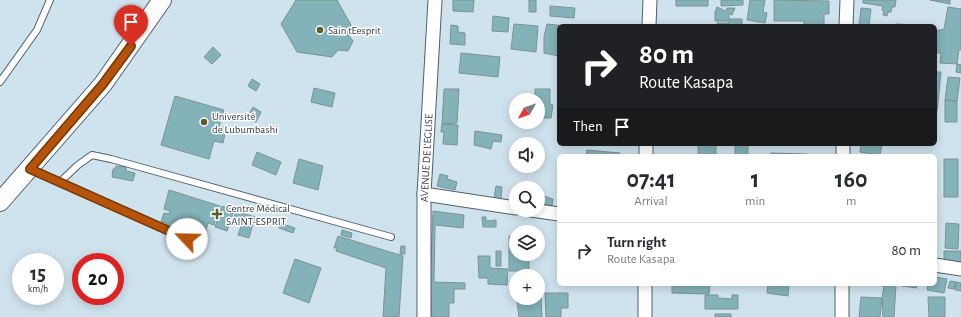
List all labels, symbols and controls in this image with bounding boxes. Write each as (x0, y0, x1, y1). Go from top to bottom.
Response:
pin (114, 5, 148, 46)
icon: arrive (120, 11, 142, 33)
marker: Sain tEesprit (315, 25, 325, 35)
place label: Sain tEesprit (328, 25, 381, 36)
icon: right (573, 40, 625, 92)
text: 80 m (639, 41, 694, 69)
text: Route Kasapa (639, 74, 734, 92)
north arrow (509, 93, 545, 129)
map controls (509, 93, 545, 305)
place label: Université de Lubumbashi (212, 111, 278, 135)
street label: AVENUE DE L'EGLISE (418, 113, 434, 202)
icon: arrive (611, 116, 633, 138)
marker: Université de Lubumbashi (199, 117, 209, 127)
text: Then (573, 119, 603, 134)
button: sound (509, 137, 545, 173)
text: 07:41 (626, 168, 676, 192)
text: 1 (751, 168, 759, 192)
text: 160 (835, 168, 868, 192)
button: search (509, 181, 545, 217)
text: Arrival (634, 195, 668, 208)
text: min (745, 195, 765, 208)
text: m (846, 195, 856, 208)
place label: Centre Médical SAINT-ESPRIT (226, 203, 290, 227)
marker: Centre Médical SAINT-ESPRIT (211, 208, 223, 220)
position arrow (166, 218, 208, 260)
button: layers (509, 225, 545, 261)
text: Turn right (607, 235, 666, 250)
icon: right (573, 240, 595, 262)
text: 80 m (891, 243, 921, 258)
speed limit sign: 20 (72, 253, 124, 305)
text: Route Kasapa (607, 253, 675, 266)
text: 15 (30, 264, 46, 284)
button: + (509, 269, 545, 305)
text: km/h (28, 284, 48, 294)

